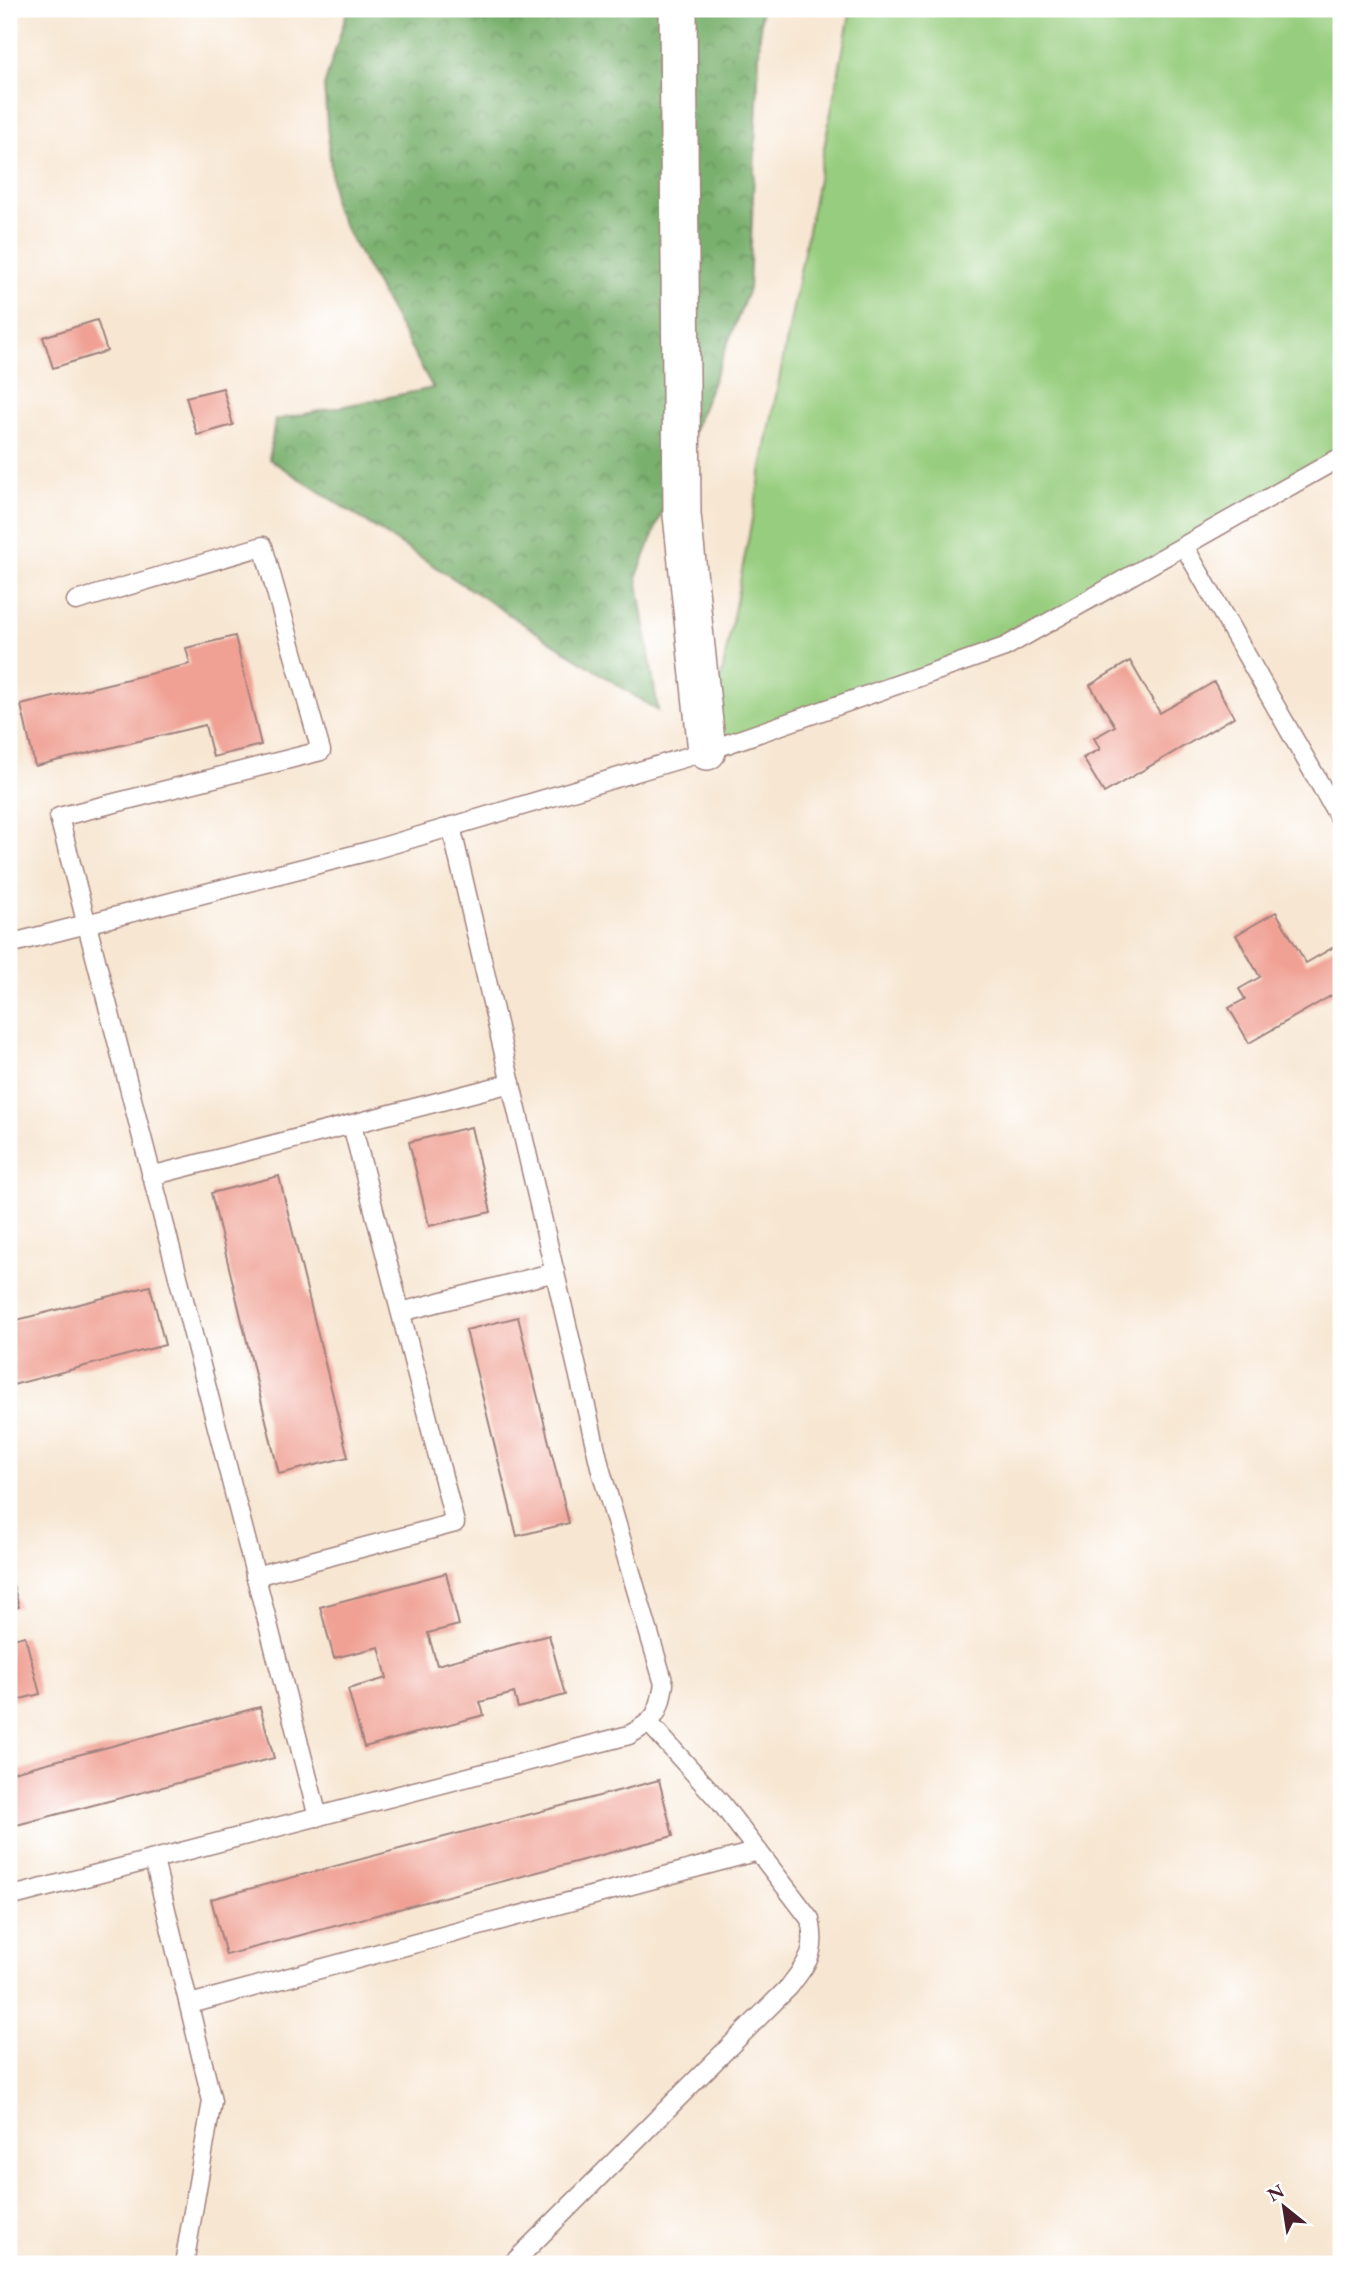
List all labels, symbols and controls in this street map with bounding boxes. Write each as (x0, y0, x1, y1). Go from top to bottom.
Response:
north arrow (1248, 2172, 1318, 2242)
text: N (1263, 2178, 1289, 2207)

